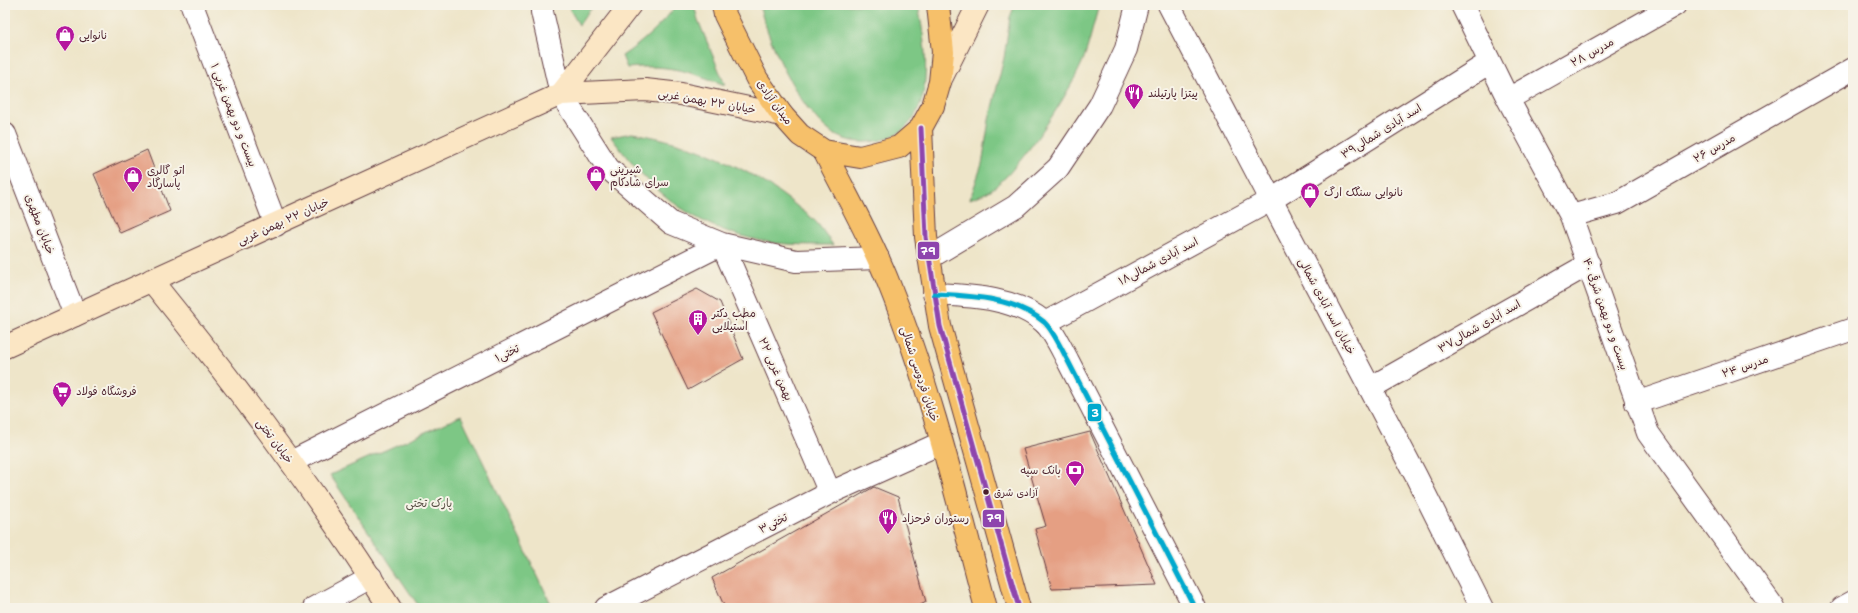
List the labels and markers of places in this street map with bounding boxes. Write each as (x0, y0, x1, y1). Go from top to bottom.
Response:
shop icon: نانوایی (54, 24, 76, 52)
place label: نانوایی (79, 28, 108, 43)
restaurant icon: پیتزا پارتیلند (1123, 82, 1145, 110)
place label: پیتزا پارتیلند (1148, 86, 1198, 101)
place label: شیرینی سرای شادکام (610, 162, 669, 191)
place label: اتو گالری پاسارگاد (147, 163, 185, 191)
shop icon: شیرینی سرای شادکام (585, 164, 607, 192)
shop icon: اتو گالری پاسارگاد (122, 165, 144, 193)
shop icon: نانوایی سنگک ارگ (1299, 181, 1321, 209)
place label: نانوایی سنگک ارگ (1324, 185, 1404, 200)
place label: مطب دکتر استیلایی (711, 306, 756, 334)
building icon: مطب دکتر استیلایی (687, 308, 709, 336)
supermarket icon: فروشگاه فولاد (51, 380, 73, 408)
place label: فروشگاه فولاد (76, 384, 137, 399)
bank icon: بانک سپه (1064, 459, 1086, 487)
place label: بانک سپه (1021, 463, 1061, 478)
place label: آزادی شرق (994, 486, 1038, 499)
marker: آزادی شرق (981, 487, 991, 497)
restaurant icon: رستوران فرحزاد (877, 507, 899, 535)
place label: رستوران فرحزاد (902, 511, 969, 526)

